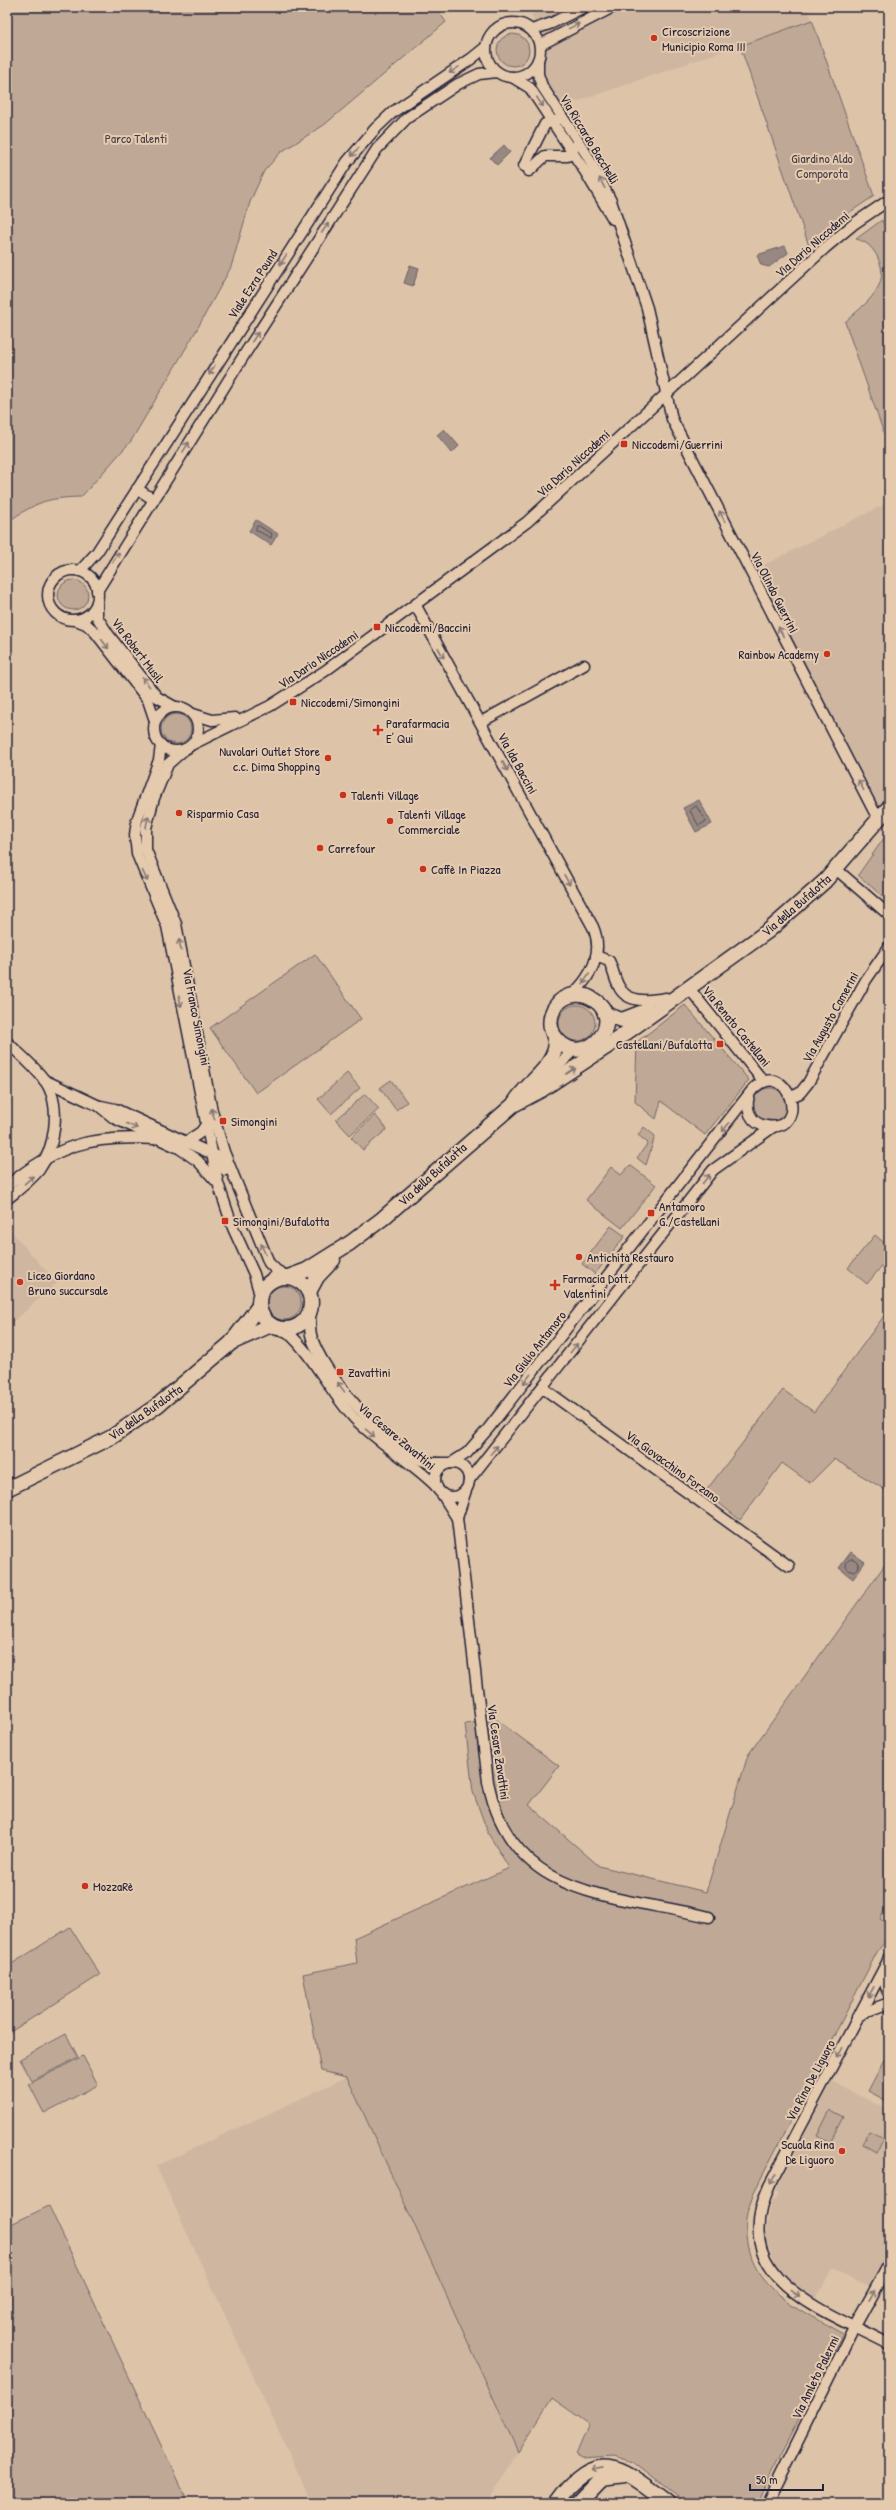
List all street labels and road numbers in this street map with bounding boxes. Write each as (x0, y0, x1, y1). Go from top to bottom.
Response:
street label: Via Riccardo Bacchelli (556, 91, 624, 187)
street label: Via Dario Niccodemi (771, 207, 853, 281)
street label: Viale Ezra Pound (223, 246, 281, 322)
street label: Via Dario Niccodemi (532, 425, 614, 501)
street label: Via Olindo Guerrini (747, 548, 803, 636)
street label: Via Robert Musil (108, 614, 169, 686)
street label: Via Dario Niccodemi (274, 626, 362, 692)
street label: Via Ida Baccini (494, 729, 542, 797)
street label: Via della Bufalotta (757, 870, 835, 940)
street label: Via Franco Simongini (179, 967, 215, 1067)
street label: Via Augusto Camerini (798, 968, 862, 1066)
street label: Via Renato Castellani (699, 982, 775, 1070)
street label: Via della Bufalotta (394, 1138, 470, 1210)
street label: Via Giulio Antamoro (498, 1307, 570, 1391)
street label: Via della Bufalotta (104, 1380, 186, 1444)
street label: Via Cesare Zavattini (354, 1398, 440, 1474)
street label: Via Giovacchino Forzano (622, 1426, 724, 1506)
street label: Via Cesare Zavattini (483, 1703, 515, 1801)
street label: Via Rina De Liguoro (781, 2036, 839, 2124)
street label: Via Amleto Palermi (787, 2332, 843, 2422)

